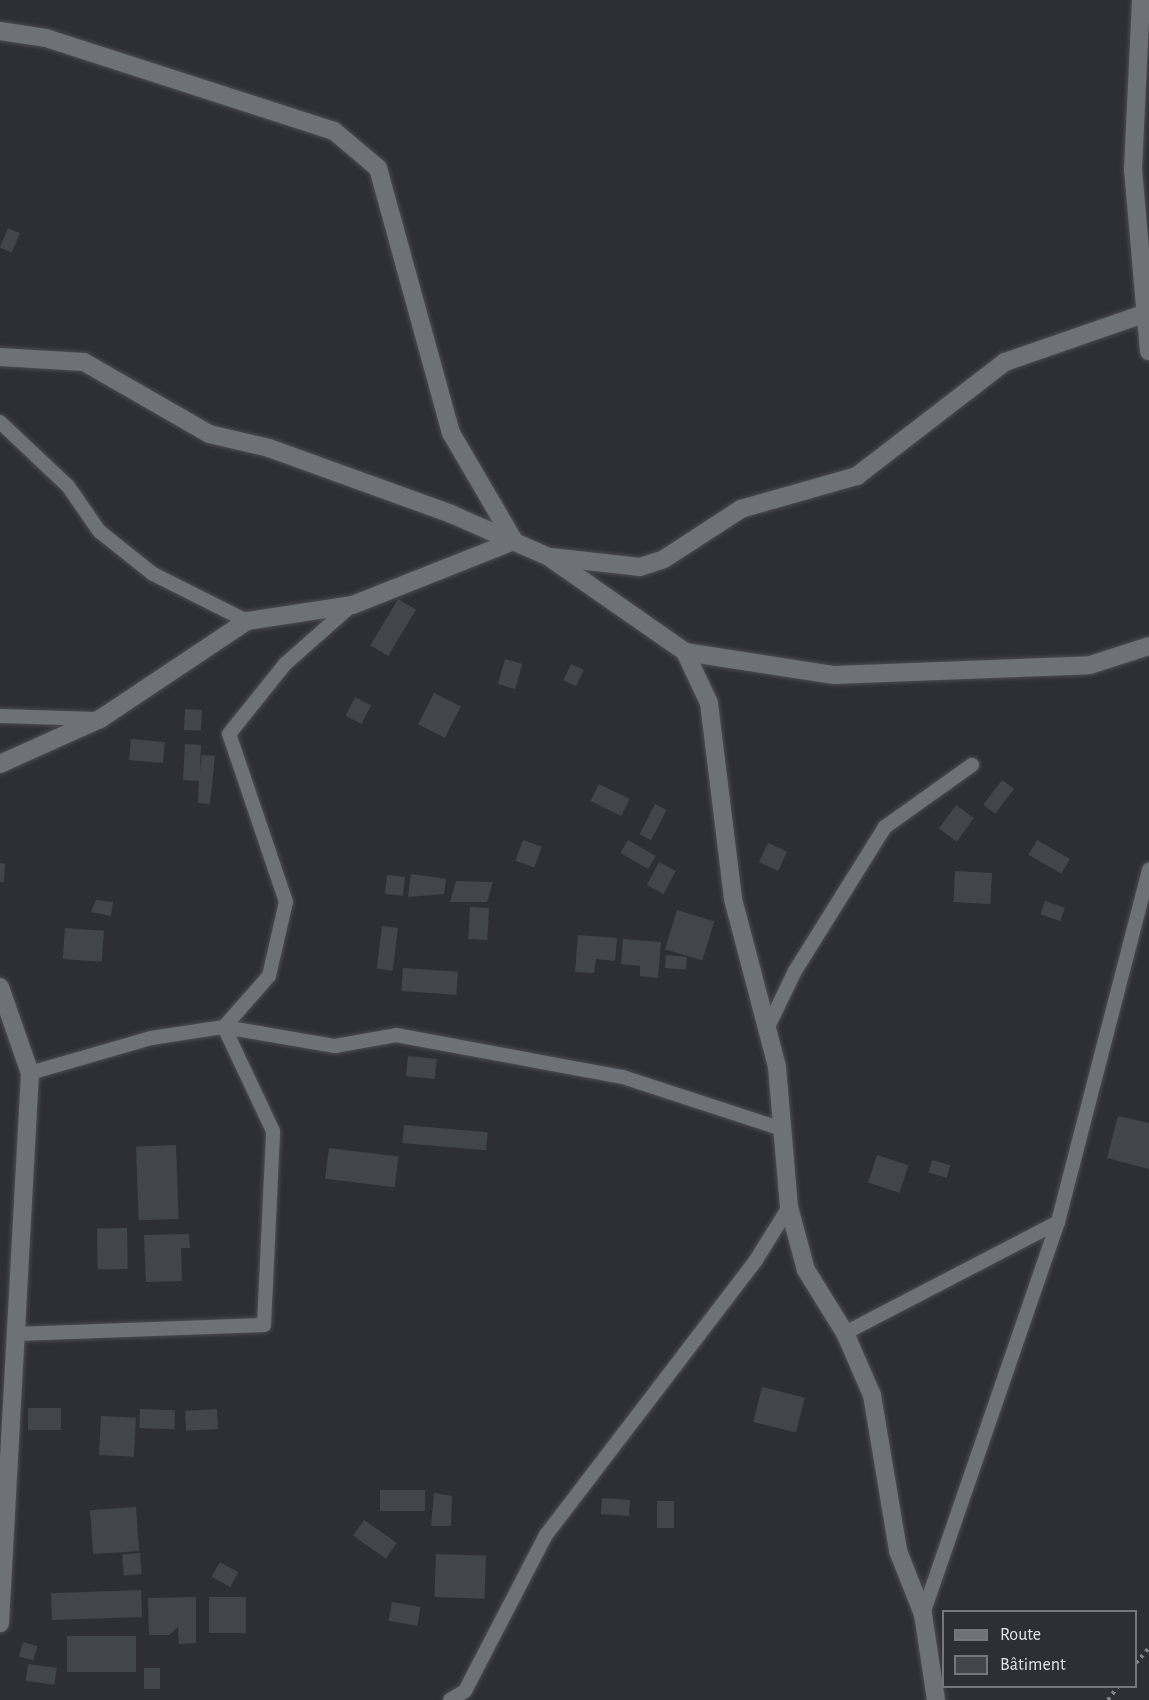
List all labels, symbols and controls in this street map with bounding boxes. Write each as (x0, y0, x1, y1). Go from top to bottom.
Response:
legend (942, 1610, 1137, 1688)
text: Route (1000, 1626, 1041, 1644)
text: Bâtiment (1000, 1656, 1066, 1674)

